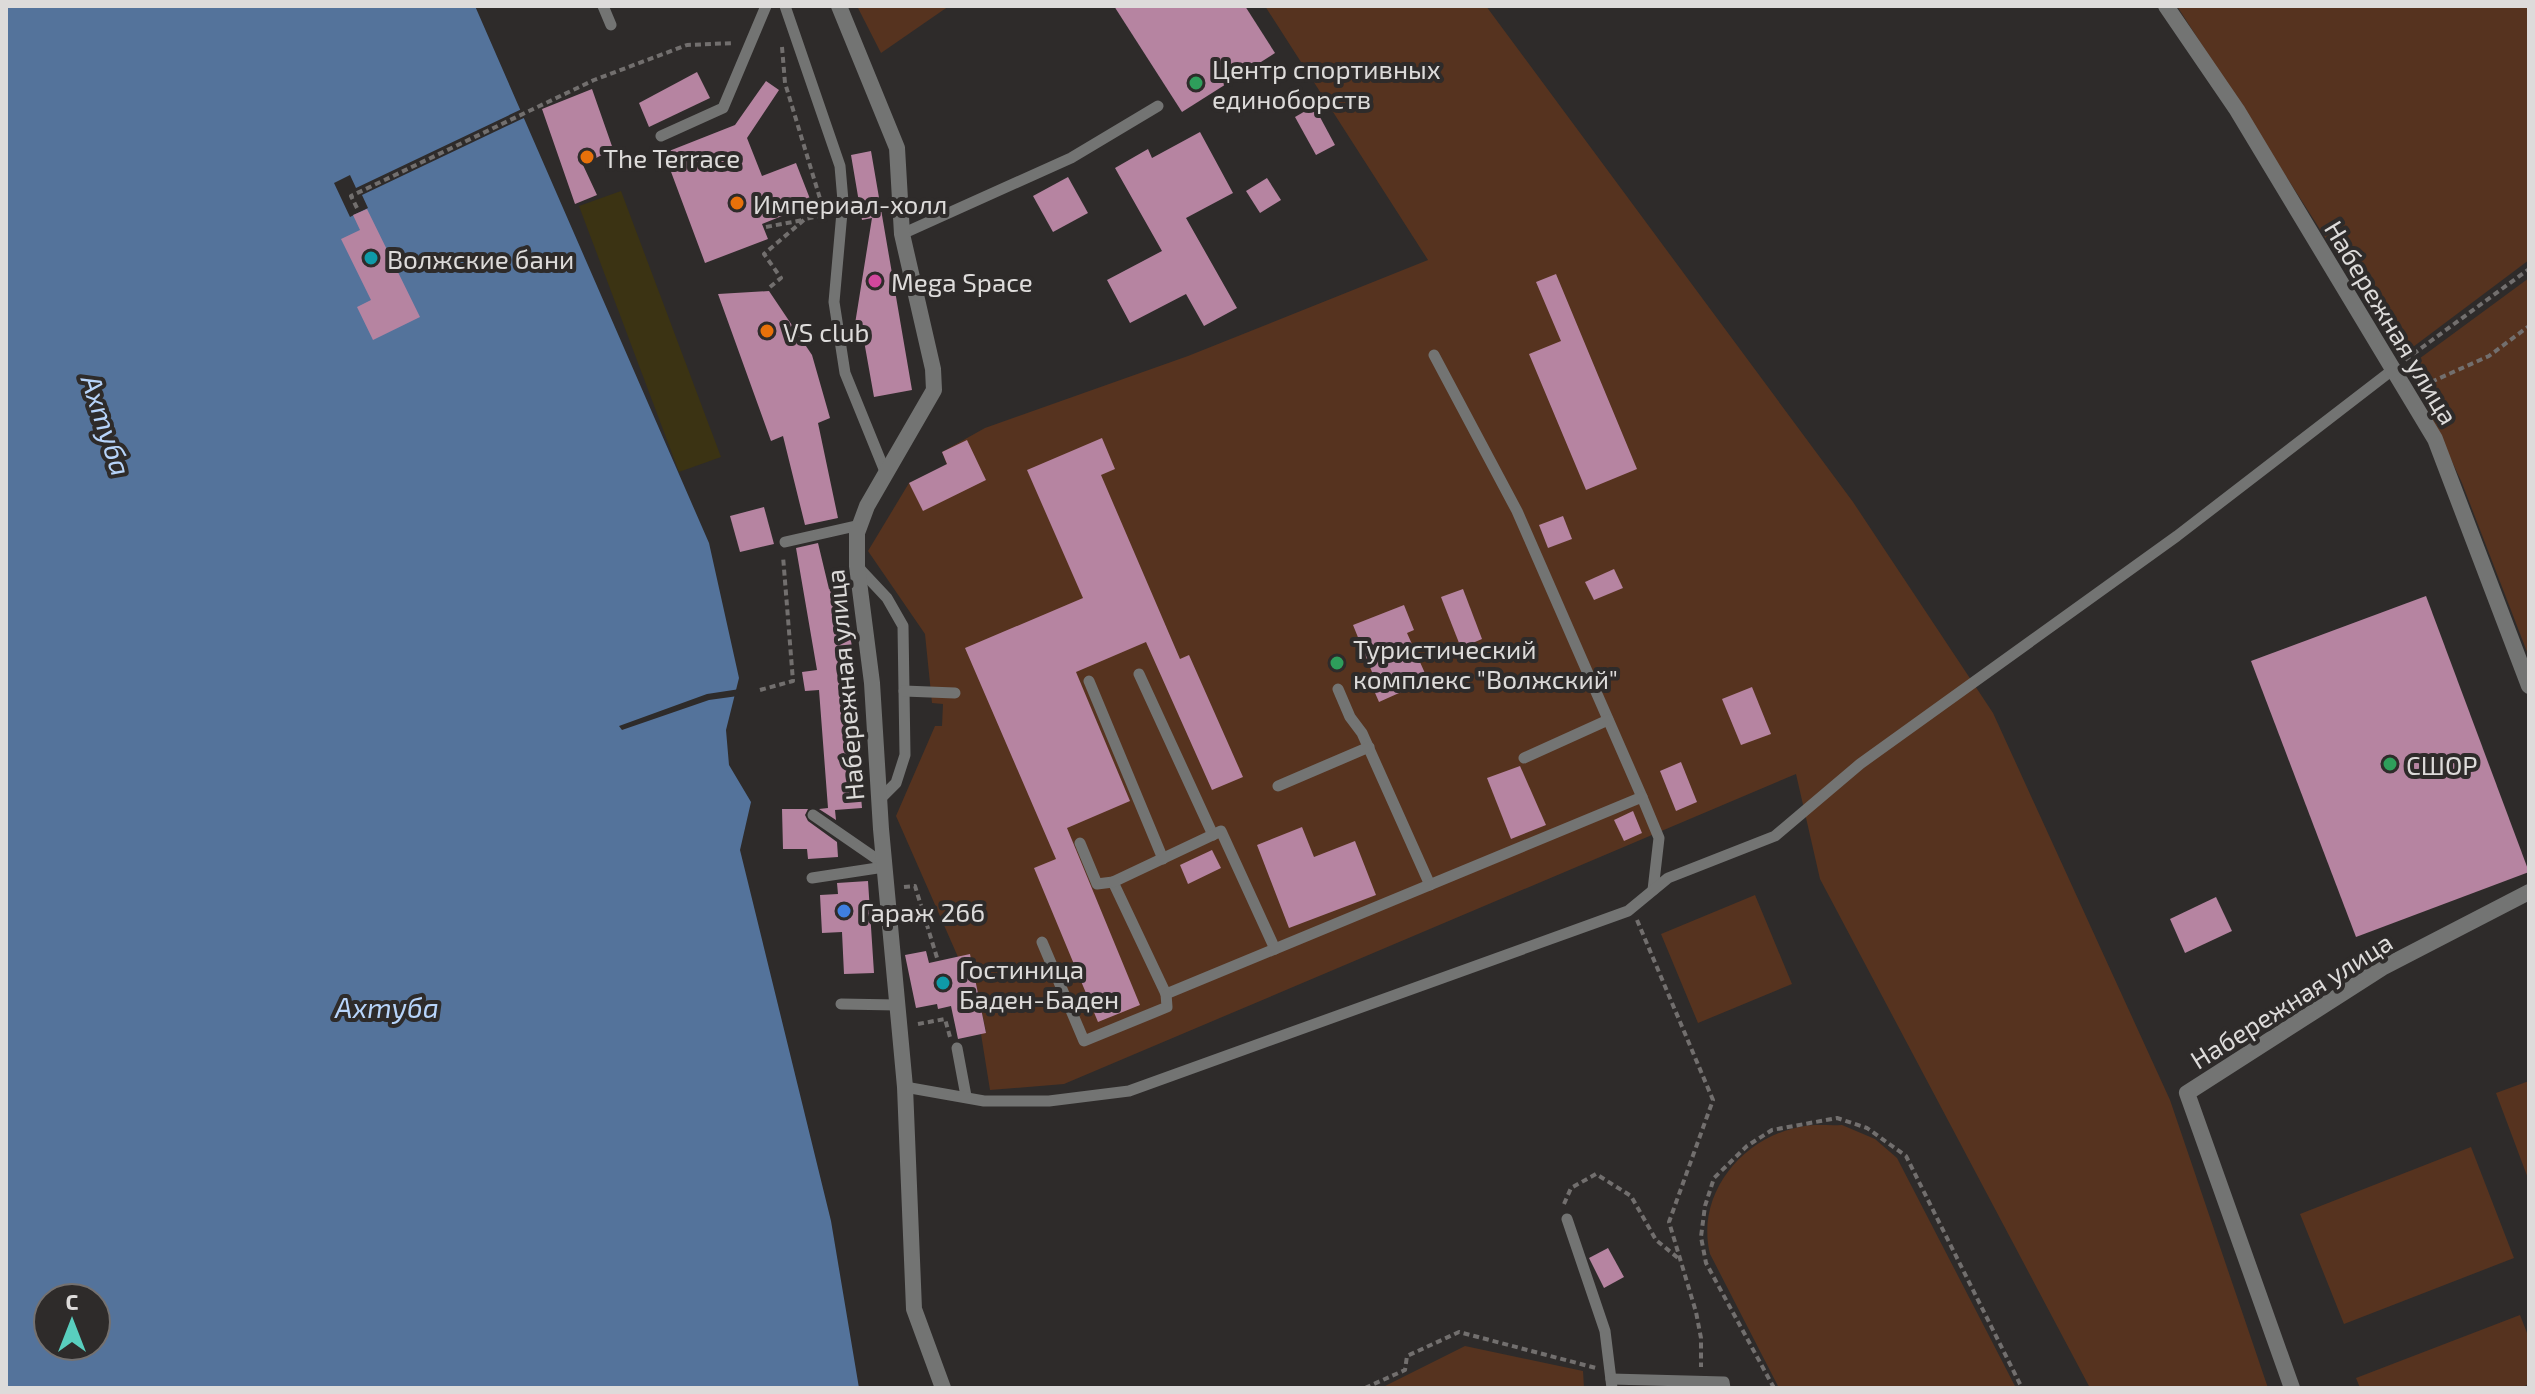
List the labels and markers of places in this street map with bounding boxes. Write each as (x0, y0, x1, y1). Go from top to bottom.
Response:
place label: Центр спортивных единоборств (1212, 53, 1441, 114)
marker: Центр спортивных единоборств (1187, 74, 1205, 92)
place label: The Terrace (603, 142, 740, 173)
marker: The Terrace (578, 148, 596, 166)
place label: Империал-холл (753, 188, 947, 219)
marker: Империал-холл (728, 194, 746, 212)
place label: Волжские бани (387, 243, 574, 274)
marker: Волжские бани (362, 249, 380, 267)
place label: Mega Space (891, 266, 1033, 297)
marker: Mega Space (866, 272, 884, 290)
place label: VS club (783, 316, 869, 347)
marker: VS club (758, 322, 776, 340)
place label: Туристический комплекс "Волжский" (1353, 633, 1618, 694)
marker: Туристический комплекс "Волжский" (1328, 654, 1346, 672)
place label: СШОР (2406, 749, 2478, 780)
marker: СШОР (2381, 755, 2399, 773)
place label: Гараж 266 (860, 896, 985, 927)
marker: Гараж 266 (835, 902, 853, 920)
place label: Гостиница Баден-Баден (959, 953, 1119, 1014)
marker: Гостиница Баден-Баден (934, 974, 952, 992)

